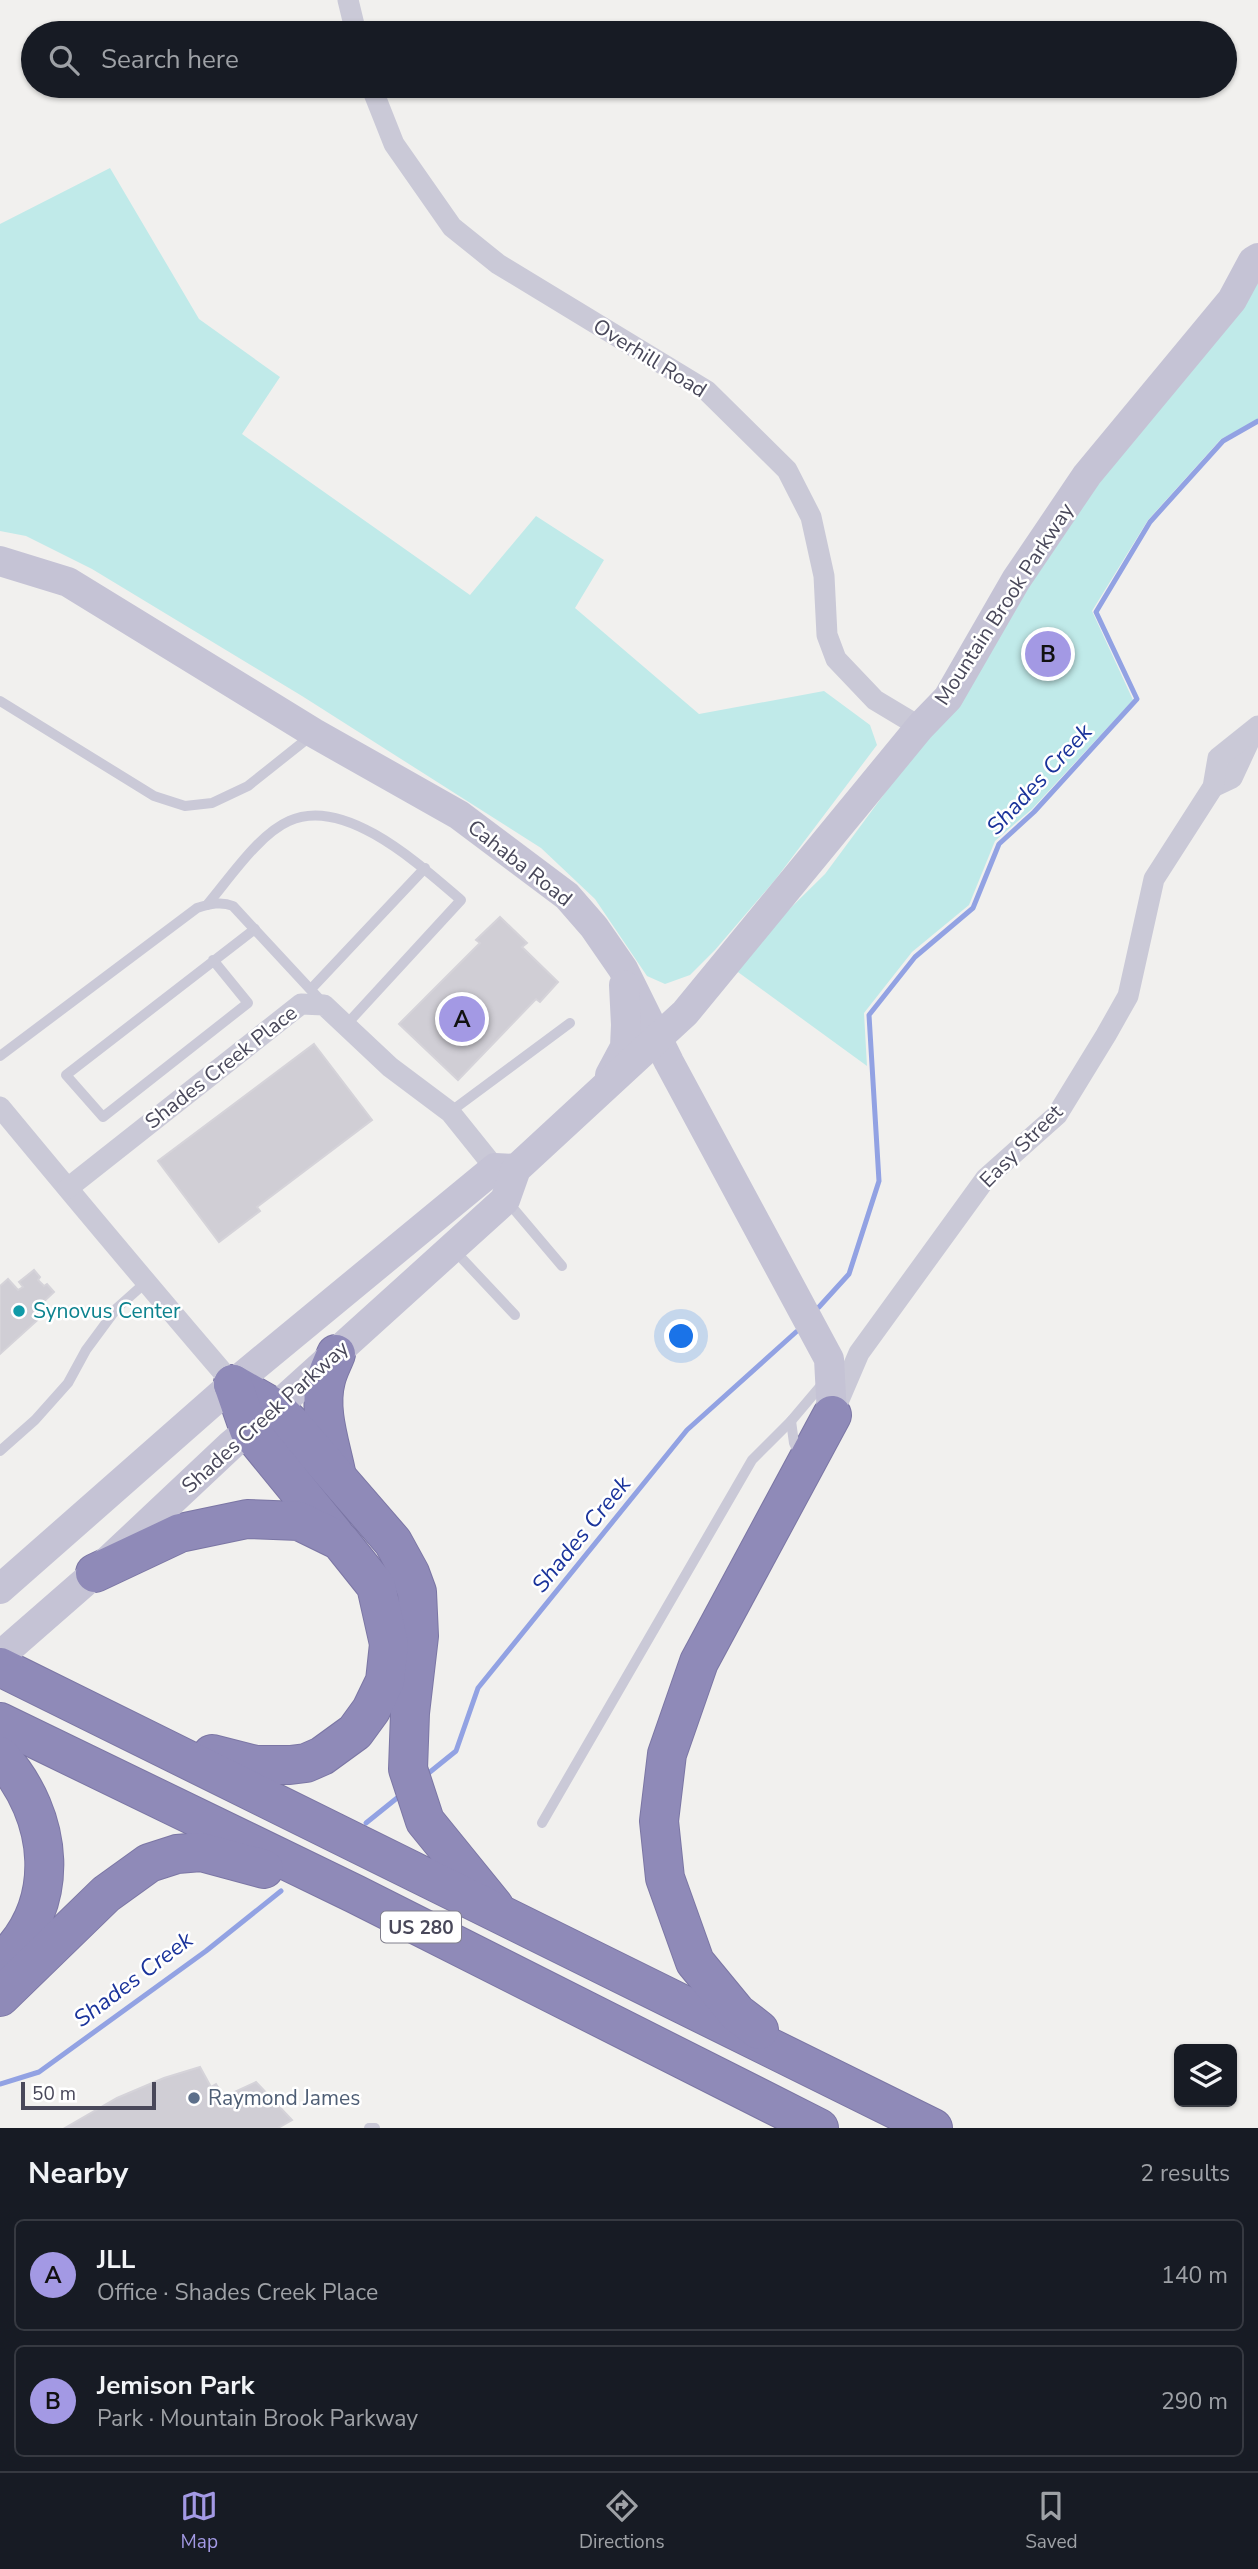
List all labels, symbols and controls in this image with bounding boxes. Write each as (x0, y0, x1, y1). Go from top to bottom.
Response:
search box (21, 21, 1237, 98)
icon: search (45, 41, 83, 79)
text: Search here (101, 42, 239, 77)
street label: Overhill Road (588, 312, 712, 404)
street label: Mountain Brook Parkway (929, 498, 1079, 710)
pin: B (1025, 628, 1071, 680)
water label: Shades Creek (980, 717, 1099, 842)
street label: Cahaba Road (462, 813, 578, 913)
pin: A (439, 993, 485, 1045)
street label: Shades Creek Place (139, 999, 303, 1135)
street label: Easy Street (973, 1098, 1069, 1194)
place label: Synovus Center (33, 1297, 181, 1325)
marker: Synovus Center (11, 1303, 27, 1319)
your location (664, 1319, 698, 1353)
street label: Shades Creek Parkway (176, 1334, 355, 1500)
water label: Shades Creek (525, 1469, 638, 1599)
road number: US 280 (381, 1912, 461, 1942)
water label: Shades Creek (67, 1924, 200, 2034)
map controls (1174, 2044, 1237, 2107)
button: layers (1174, 2044, 1237, 2107)
scale bar (21, 2079, 156, 2111)
text: 50 m (32, 2081, 76, 2107)
place label: Raymond James (208, 2084, 360, 2112)
marker: Raymond James (186, 2090, 202, 2106)
text: Nearby (28, 2153, 128, 2194)
text: 2 results (1140, 2158, 1230, 2189)
text: JLL (97, 2242, 135, 2277)
text: A (44, 2260, 62, 2291)
text: 140 m (1161, 2260, 1228, 2291)
text: Office · Shades Creek Place (97, 2277, 378, 2308)
text: Jemison Park (97, 2368, 254, 2403)
text: B (45, 2386, 61, 2417)
text: 290 m (1161, 2386, 1228, 2417)
text: Park · Mountain Brook Parkway (97, 2403, 418, 2434)
tab: Map (180, 2487, 218, 2555)
tab: Directions (579, 2487, 665, 2555)
tab: Saved (1025, 2487, 1078, 2555)

